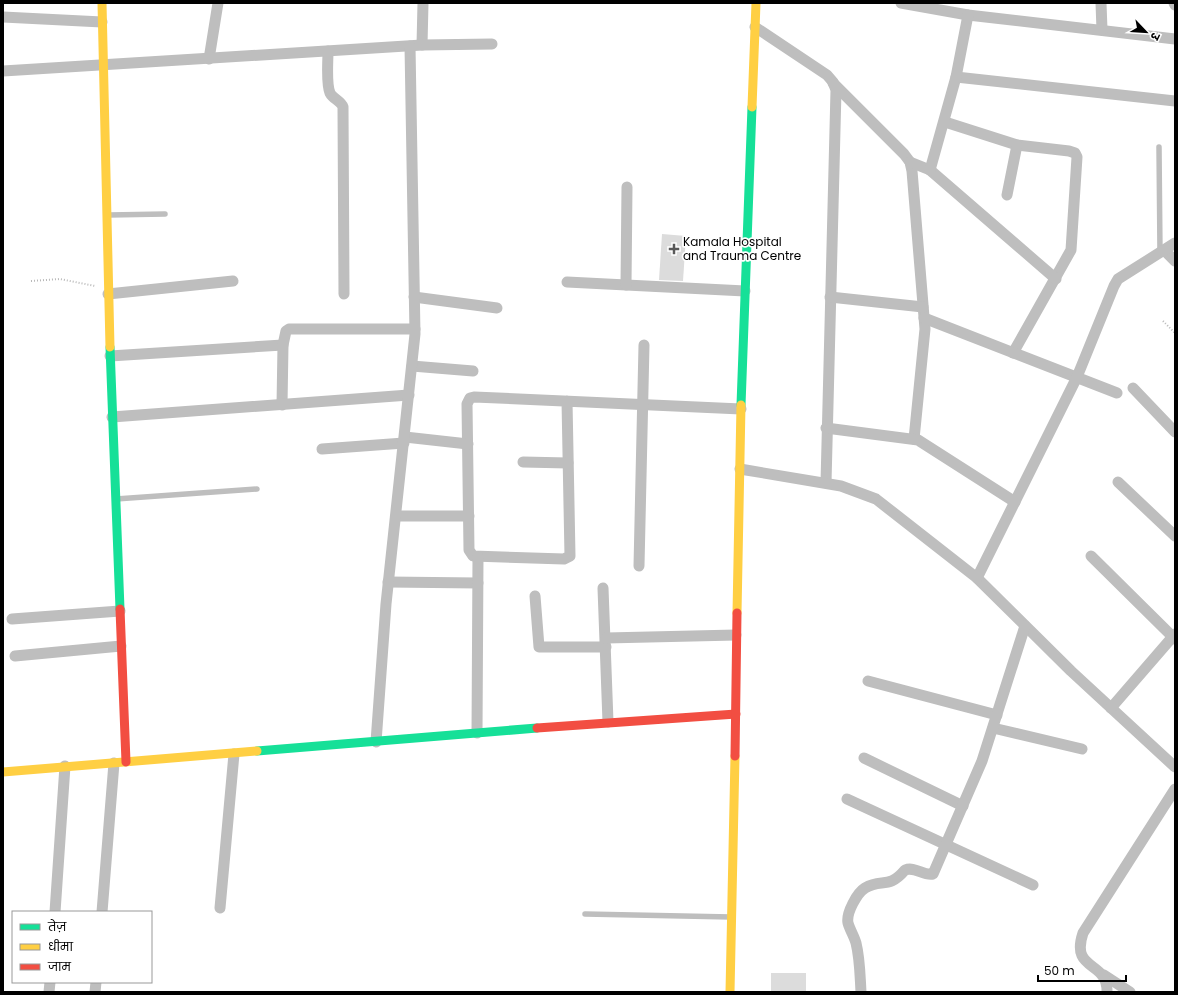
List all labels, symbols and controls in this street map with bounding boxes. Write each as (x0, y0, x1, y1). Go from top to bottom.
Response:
north arrow (1126, 12, 1166, 52)
text: उ (1146, 29, 1164, 43)
place label: Kamala Hospital and Trauma Centre (683, 233, 801, 264)
marker: Kamala Hospital and Trauma Centre (668, 243, 680, 255)
legend (12, 911, 152, 983)
text: तेज़ (47, 918, 67, 935)
text: धीमा (48, 938, 74, 955)
scale bar (1038, 957, 1126, 983)
text: जाम (47, 958, 72, 975)
text: 50 m (1044, 962, 1075, 979)

